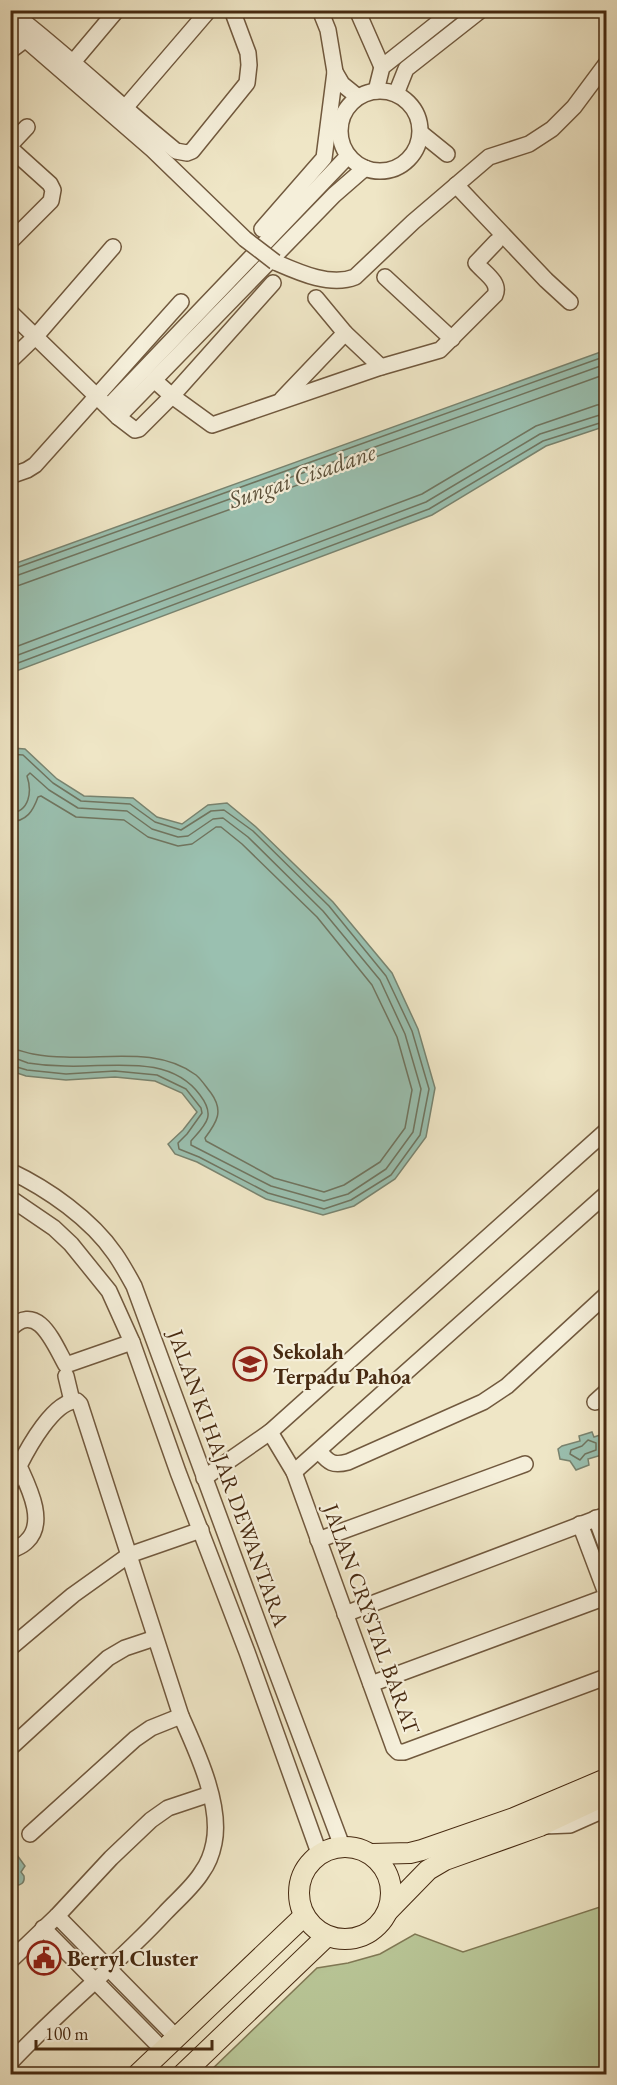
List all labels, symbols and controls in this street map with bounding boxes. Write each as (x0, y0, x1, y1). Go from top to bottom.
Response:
water label: Sungai Cisadane (223, 436, 380, 515)
street label: JALAN KI HAJAR DEWANTARA (161, 1324, 296, 1631)
place label: Sekolah Terpadu Pahoa (273, 1337, 411, 1391)
school or university icon: Sekolah Terpadu Pahoa (232, 1346, 268, 1382)
street label: JALAN CRYSTAL BARAT (316, 1498, 427, 1739)
public building icon: Berryl Cluster (26, 1940, 62, 1976)
place label: Berryl Cluster (67, 1944, 199, 1973)
scale bar (36, 2013, 212, 2051)
text: 100 m (45, 2022, 89, 2045)

